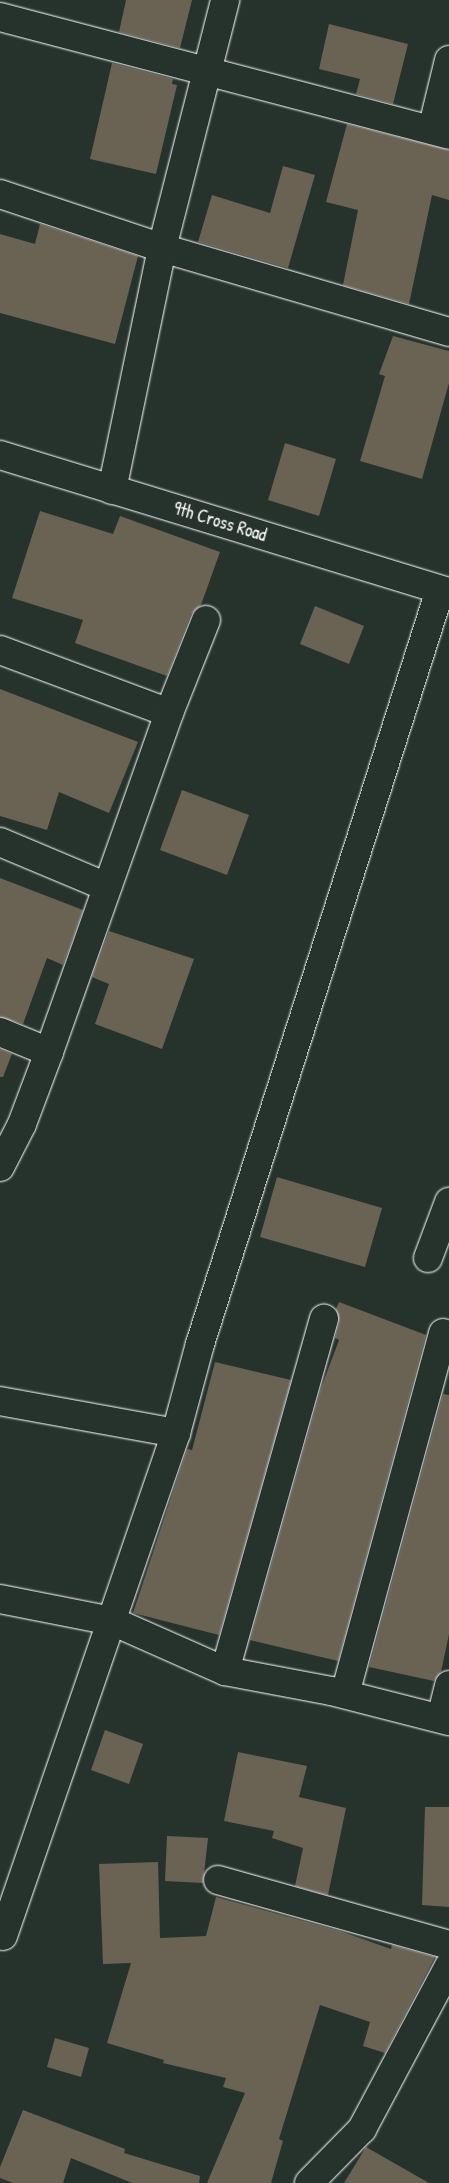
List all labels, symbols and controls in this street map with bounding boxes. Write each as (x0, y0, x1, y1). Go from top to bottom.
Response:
street label: 9th Cross Road (171, 498, 269, 546)

